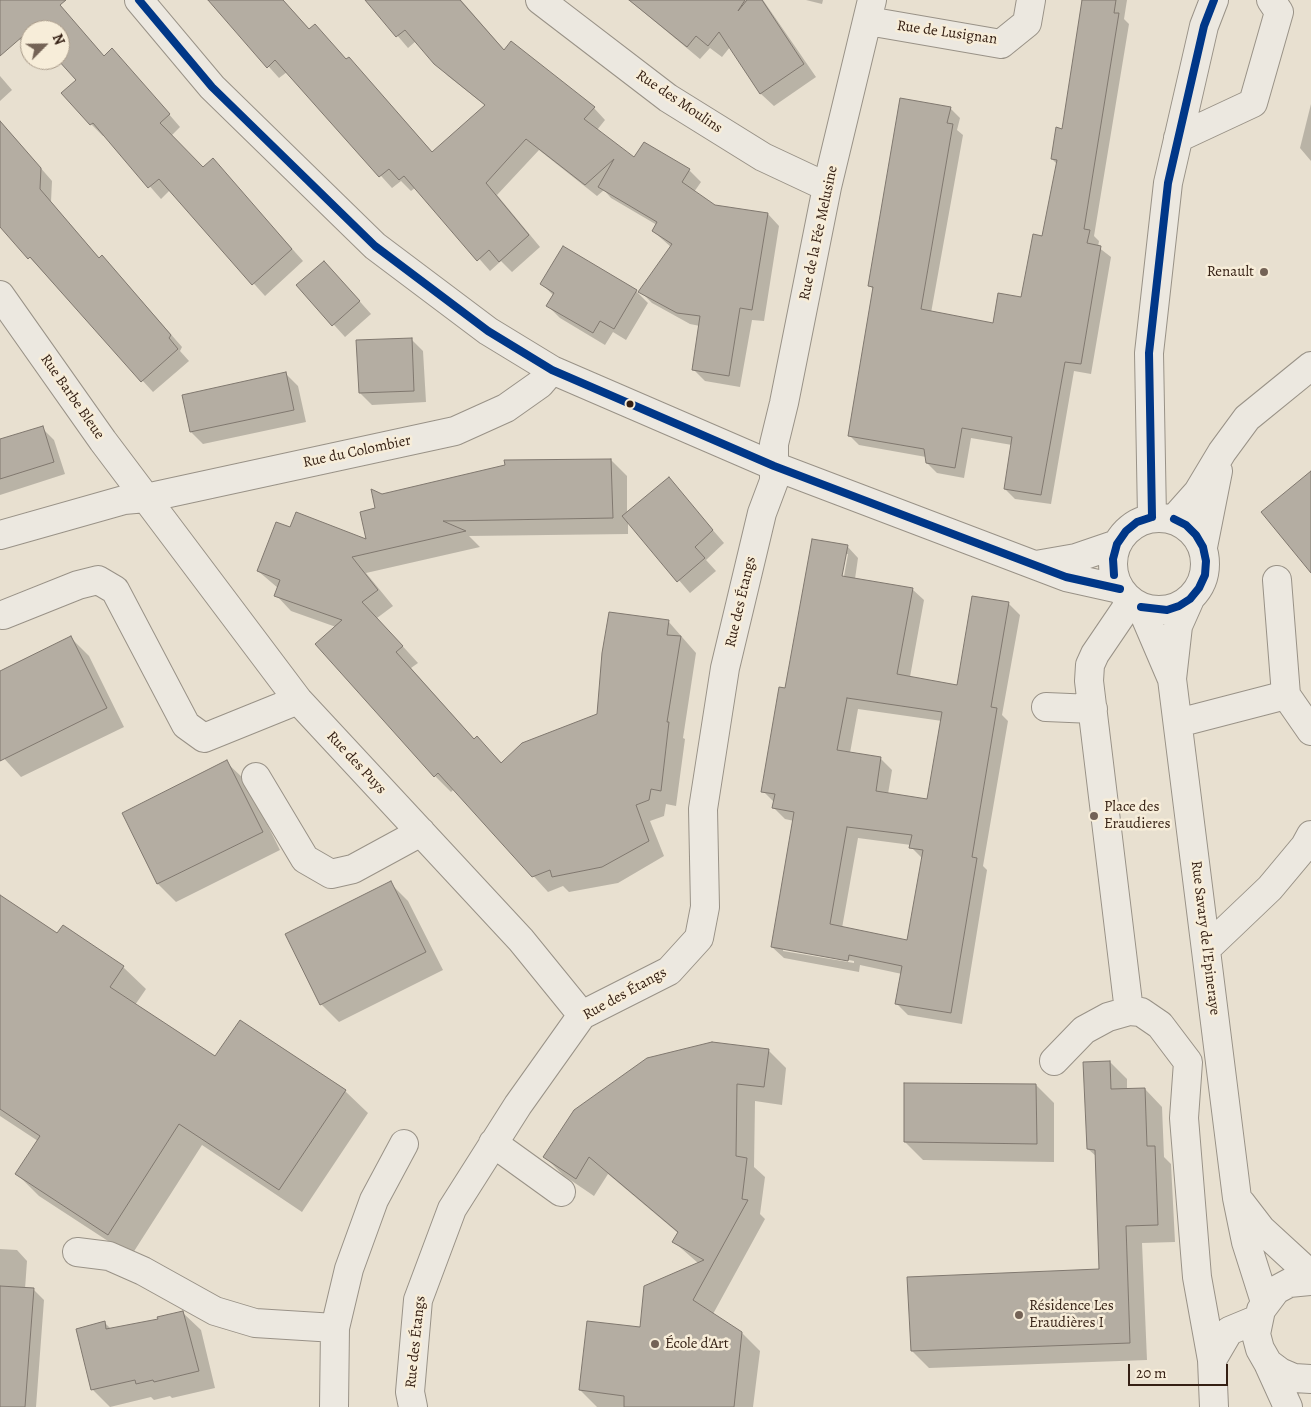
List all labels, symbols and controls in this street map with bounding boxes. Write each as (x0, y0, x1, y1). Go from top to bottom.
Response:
street label: Rue de Lusignan (896, 17, 998, 49)
north arrow (20, 20, 70, 70)
text: N (48, 31, 69, 48)
street label: Rue des Moulins (632, 66, 726, 138)
street label: Rue de la Fée Melusine (796, 164, 842, 302)
place label: Renault (1207, 263, 1254, 281)
marker: Renault (1258, 266, 1270, 278)
street label: Rue Barbe Bleue (36, 351, 108, 443)
unlabelled marker (625, 399, 635, 409)
street label: Rue du Colombier (301, 432, 413, 472)
street label: Rue des Étangs (722, 555, 760, 649)
street label: Rue des Puys (322, 728, 390, 798)
place label: Place des Eraudieres (1104, 798, 1170, 833)
marker: Place des Eraudieres (1088, 810, 1100, 822)
street label: Rue Savary de l'Epineraye (1187, 860, 1223, 1016)
street label: Rue des Étangs (580, 964, 670, 1024)
street label: Rue des Étangs (402, 1295, 430, 1389)
place label: Résidence Les Eraudières I (1029, 1297, 1114, 1332)
marker: Résidence Les Eraudières I (1013, 1309, 1025, 1321)
place label: École d'Art (665, 1335, 729, 1353)
marker: École d'Art (649, 1338, 661, 1350)
scale bar (1131, 1354, 1231, 1386)
text: 20 m (1136, 1363, 1167, 1383)

